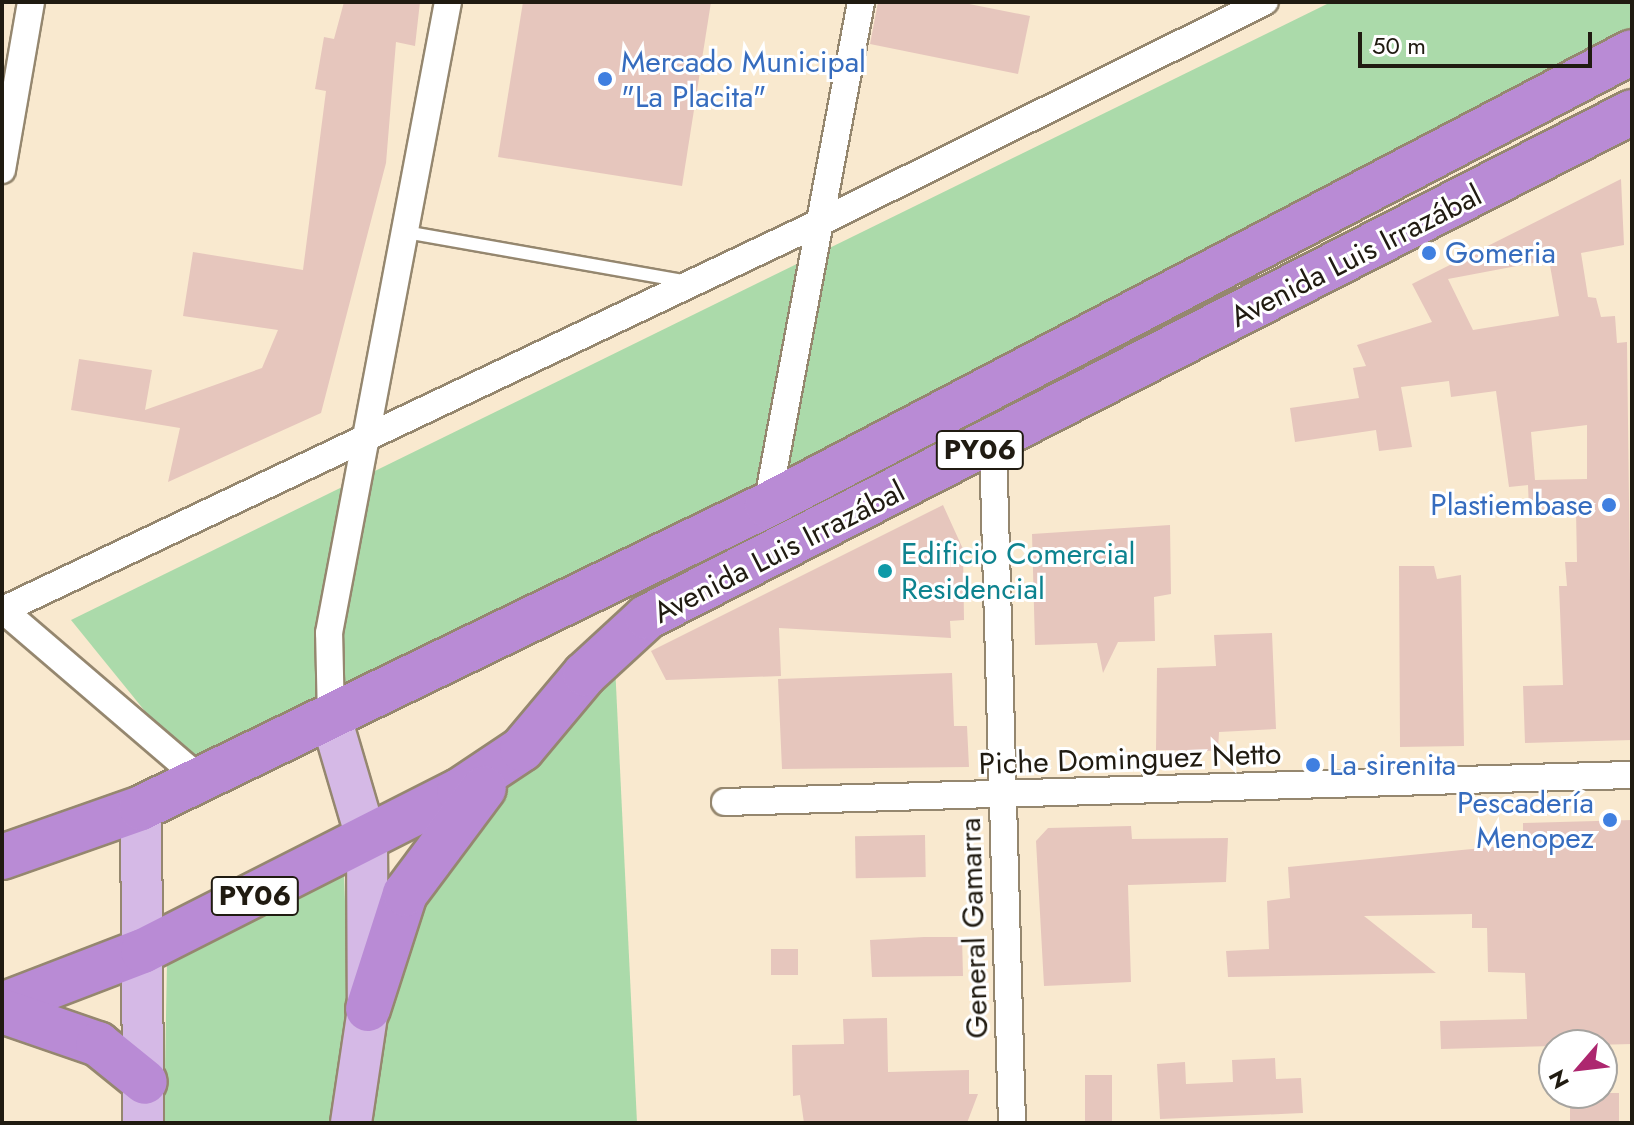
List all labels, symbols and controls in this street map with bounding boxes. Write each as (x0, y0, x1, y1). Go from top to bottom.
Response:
scale bar (1362, 16, 1596, 66)
text: 50 m (1372, 28, 1426, 63)
place label: Mercado Municipal "La Placita" (621, 44, 866, 114)
marker: Mercado Municipal "La Placita" (596, 70, 614, 88)
street label: Avenida Luis Irrazábal (1224, 177, 1488, 335)
place label: Gomeria (1445, 235, 1556, 271)
marker: Gomeria (1420, 244, 1438, 262)
road number: PY06 (934, 426, 1026, 474)
street label: Avenida Luis Irrazábal (647, 473, 911, 631)
place label: Plastiembase (1430, 487, 1593, 523)
marker: Plastiembase (1600, 496, 1618, 514)
place label: Edificio Comercial Residencial (901, 536, 1135, 606)
marker: Edificio Comercial Residencial (876, 562, 894, 580)
street label: Piche Dominguez Netto (978, 736, 1282, 782)
place label: La sirenita (1329, 747, 1456, 783)
marker: La sirenita (1304, 756, 1322, 774)
place label: Pescadería Menopez (1457, 785, 1594, 856)
marker: Pescadería Menopez (1601, 811, 1619, 829)
street label: General Gamarra (952, 817, 996, 1039)
road number: PY06 (209, 872, 301, 920)
north arrow (1538, 1029, 1618, 1109)
text: N (1540, 1064, 1577, 1095)

